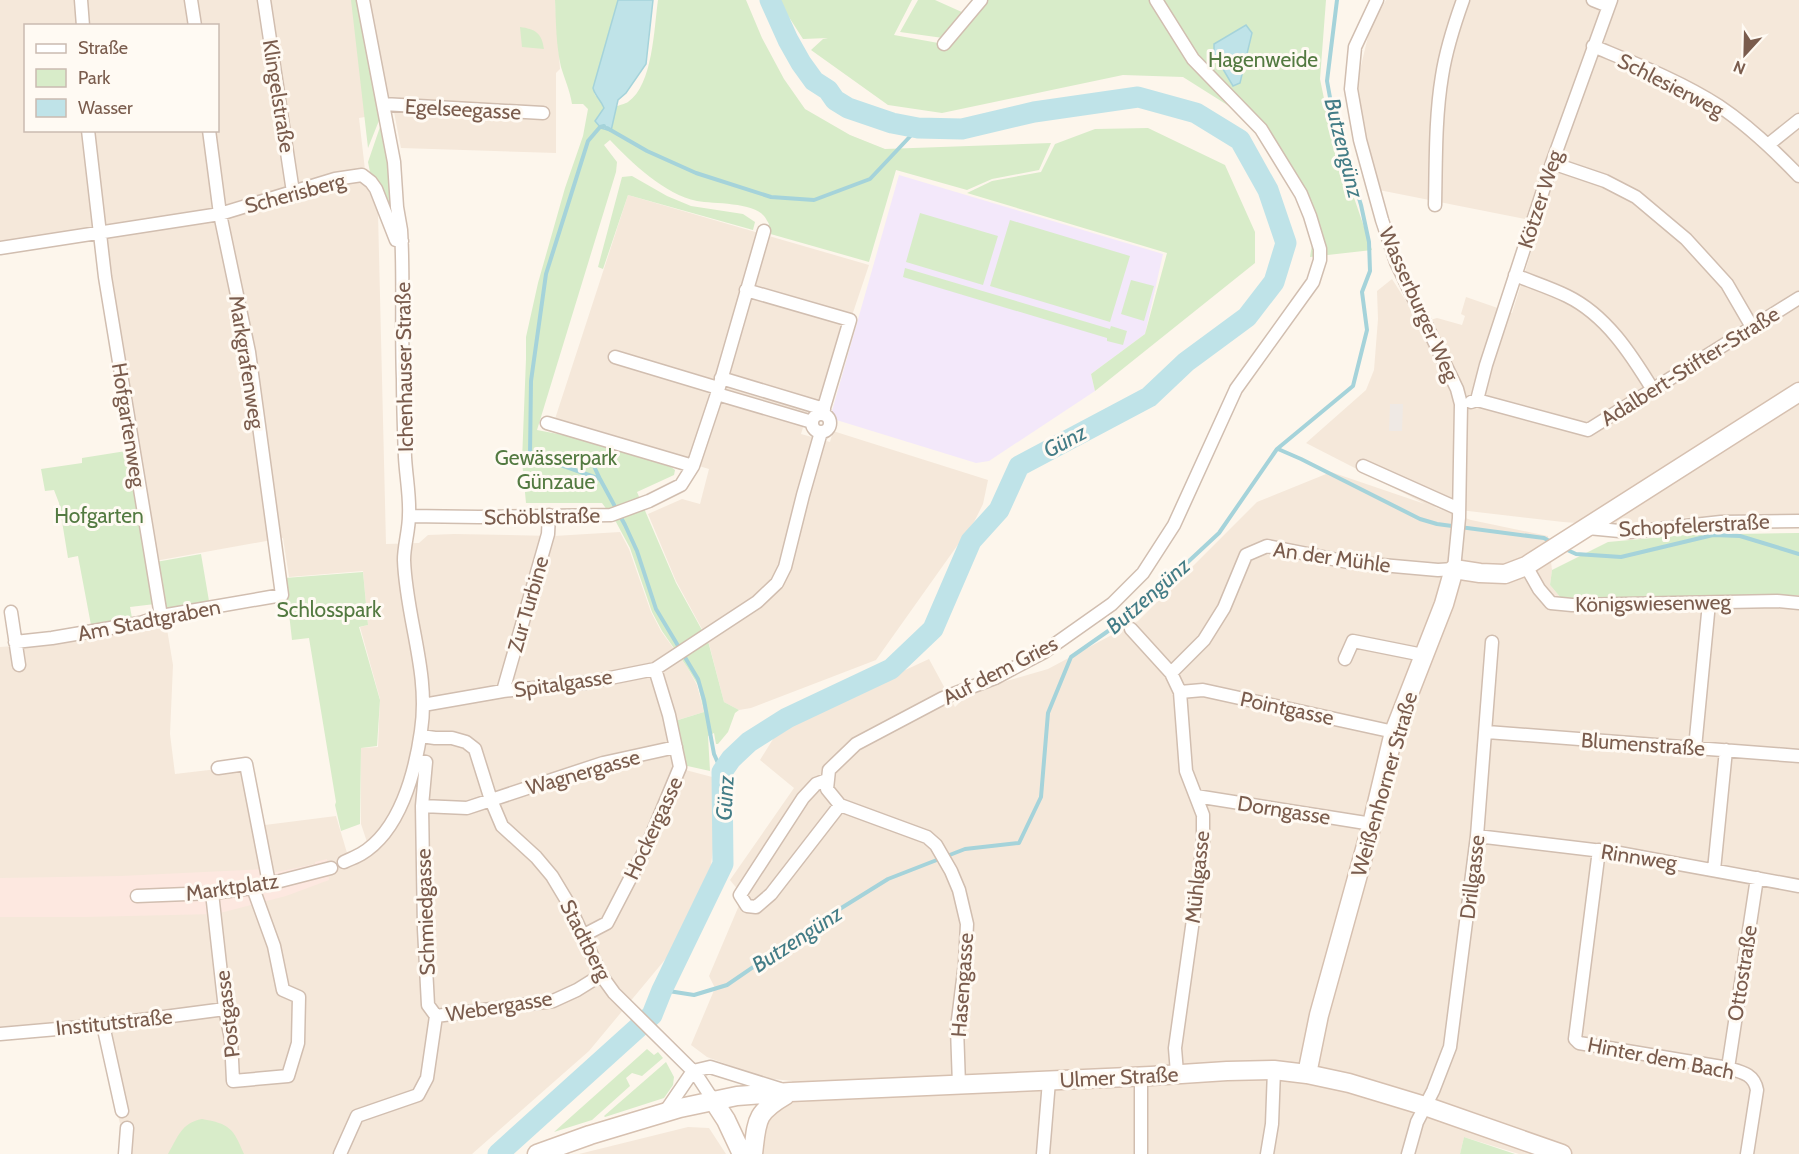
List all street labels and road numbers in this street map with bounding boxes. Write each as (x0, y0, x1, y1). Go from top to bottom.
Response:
street label: Klingelstraße (258, 38, 300, 155)
street label: Schlesierweg (1614, 48, 1729, 123)
street label: Egelseegasse (404, 93, 522, 125)
street label: Kötzer Weg (1512, 146, 1568, 251)
street label: Scherisberg (242, 167, 349, 218)
street label: Wasserburger Weg (1374, 223, 1464, 385)
street label: Ichenhauser Straße (390, 282, 418, 452)
street label: Markgrafenweg (224, 293, 270, 431)
street label: Adalbert-Stifter-Straße (1596, 301, 1784, 431)
street label: Hofgartenweg (107, 361, 151, 490)
street label: Schöblstraße (484, 502, 601, 530)
street label: Schopfelerstraße (1618, 509, 1770, 541)
street label: An der Mühle (1272, 536, 1392, 578)
street label: Zur Turbine (502, 553, 554, 655)
street label: Königswiesenweg (1575, 589, 1732, 617)
street label: Am Stadtgraben (75, 594, 223, 646)
street label: Auf dem Gries (938, 630, 1062, 710)
street label: Spitalgasse (512, 664, 614, 702)
street label: Pointgasse (1238, 686, 1336, 730)
street label: Weißenhorner Straße (1346, 689, 1422, 879)
street label: Blumenstraße (1580, 727, 1706, 761)
street label: Wagnergasse (523, 744, 643, 800)
street label: Hockergasse (618, 772, 688, 883)
street label: Dorngasse (1236, 790, 1332, 830)
street label: Mühlgasse (1180, 829, 1214, 924)
street label: Drillgasse (1454, 833, 1490, 921)
street label: Rinnweg (1599, 839, 1679, 875)
street label: Schmiedgasse (410, 848, 440, 976)
street label: Marktplatz (184, 868, 280, 906)
street label: Stadtberg (555, 895, 617, 985)
street label: Ottostraße (1722, 923, 1762, 1023)
street label: Hasengasse (946, 932, 978, 1038)
street label: Postgasse (209, 969, 245, 1059)
street label: Webergasse (444, 985, 554, 1027)
street label: Institutstraße (54, 1003, 174, 1041)
street label: Hinter dem Bach (1586, 1032, 1736, 1084)
street label: Ulmer Straße (1059, 1061, 1179, 1093)

